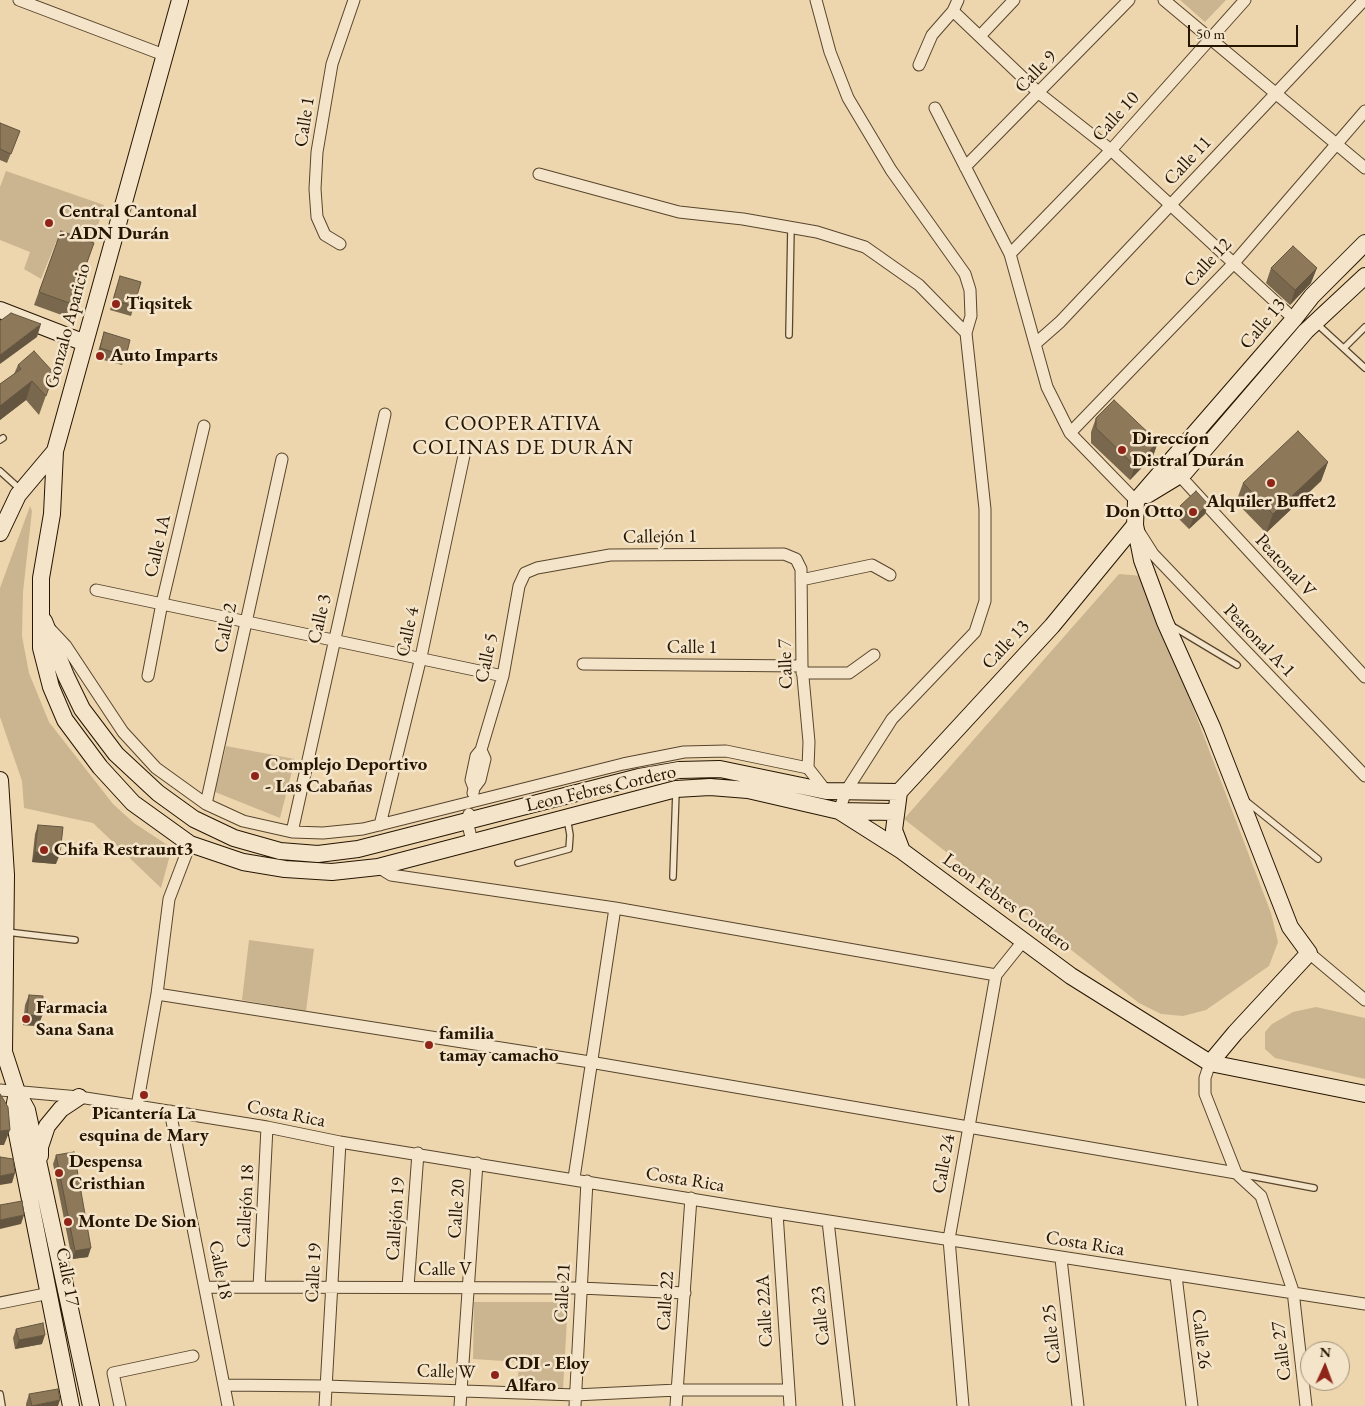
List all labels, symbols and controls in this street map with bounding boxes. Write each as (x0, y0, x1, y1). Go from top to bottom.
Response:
scale bar (1190, 15, 1300, 47)
text: 50 m (1196, 24, 1225, 43)
street label: Calle 9 (1010, 46, 1062, 98)
street label: Calle 10 (1088, 87, 1144, 147)
street label: Calle 1 (290, 95, 320, 149)
street label: Calle 11 (1159, 131, 1217, 191)
place label: Central Cantonal - ADN Durán (59, 201, 197, 245)
marker: Central Cantonal - ADN Durán (43, 217, 55, 229)
street label: Calle 12 (1179, 233, 1237, 293)
street label: Gonzalo Aparicio (40, 261, 96, 391)
place label: Tiqsitek (126, 293, 192, 315)
street label: Calle 13 (1235, 294, 1291, 354)
marker: Tiqsitek (110, 298, 122, 310)
place label: Auto Imparts (110, 345, 218, 367)
marker: Auto Imparts (94, 350, 106, 362)
district label: COOPERATIVA COLINAS DE DURÁN (410, 411, 636, 461)
place label: Direccíon Distral Durán (1132, 428, 1244, 472)
marker: Direccíon Distral Durán (1116, 444, 1128, 456)
marker: Alquiler Buffet2 (1265, 477, 1277, 489)
place label: Alquiler Buffet2 (1206, 491, 1336, 513)
place label: Don Otto (1105, 501, 1183, 523)
marker: Don Otto (1187, 506, 1199, 518)
street label: Calle 1A (140, 512, 176, 580)
street label: Callejón 1 (623, 525, 697, 549)
street label: Peatonal V (1250, 529, 1320, 603)
street label: Calle 3 (303, 592, 337, 646)
street label: Peatonal A-1 (1218, 600, 1300, 682)
street label: Calle 2 (210, 601, 242, 655)
street label: Calle 4 (392, 605, 424, 659)
street label: Calle 13 (977, 615, 1035, 675)
street label: Calle 5 (471, 631, 503, 685)
street label: Calle 1 (667, 637, 717, 659)
street label: Calle 7 (774, 638, 798, 690)
place label: Complejo Deportivo - Las Cabañas (265, 754, 427, 798)
street label: Leon Febres Cordero (524, 761, 678, 817)
marker: Complejo Deportivo - Las Cabañas (249, 770, 261, 782)
place label: Chifa Restraunt3 (54, 839, 194, 861)
marker: Chifa Restraunt3 (38, 844, 50, 856)
street label: Leon Febres Cordero (938, 849, 1076, 957)
place label: Farmacia Sana Sana (36, 997, 114, 1041)
marker: Farmacia Sana Sana (20, 1013, 32, 1025)
place label: familia tamay camacho (439, 1023, 559, 1067)
marker: familia tamay camacho (423, 1039, 435, 1051)
marker: Picantería La esquina de Mary (138, 1089, 150, 1101)
street label: Costa Rica (245, 1095, 327, 1133)
place label: Picantería La esquina de Mary (79, 1103, 209, 1147)
street label: Calle 24 (928, 1133, 960, 1195)
place label: Despensa Cristhian (69, 1151, 145, 1195)
street label: Costa Rica (644, 1163, 726, 1197)
street label: Callejón 18 (232, 1164, 260, 1248)
marker: Despensa Cristhian (53, 1167, 65, 1179)
street label: Callejón 19 (382, 1177, 410, 1261)
street label: Calle 20 (444, 1178, 470, 1240)
place label: Monte De Sion (78, 1211, 197, 1233)
marker: Monte De Sion (62, 1216, 74, 1228)
street label: Costa Rica (1044, 1227, 1126, 1261)
street label: Calle 18 (203, 1239, 237, 1301)
street label: Calle 19 (301, 1243, 327, 1303)
street label: Calle 17 (50, 1246, 84, 1308)
street label: Calle V (418, 1259, 472, 1281)
street label: Calle 21 (550, 1263, 576, 1323)
street label: Calle 22 (653, 1270, 679, 1332)
street label: Calle 22A (752, 1274, 778, 1348)
street label: Calle 23 (807, 1285, 835, 1347)
street label: Calle 25 (1038, 1303, 1066, 1365)
street label: Calle 26 (1186, 1308, 1216, 1370)
street label: Calle 27 (1267, 1320, 1297, 1382)
north arrow (1300, 1341, 1350, 1391)
text: N (1320, 1343, 1331, 1361)
place label: CDI - Eloy Alfaro (505, 1353, 589, 1397)
street label: Calle W (416, 1360, 476, 1384)
marker: CDI - Eloy Alfaro (489, 1369, 501, 1381)

